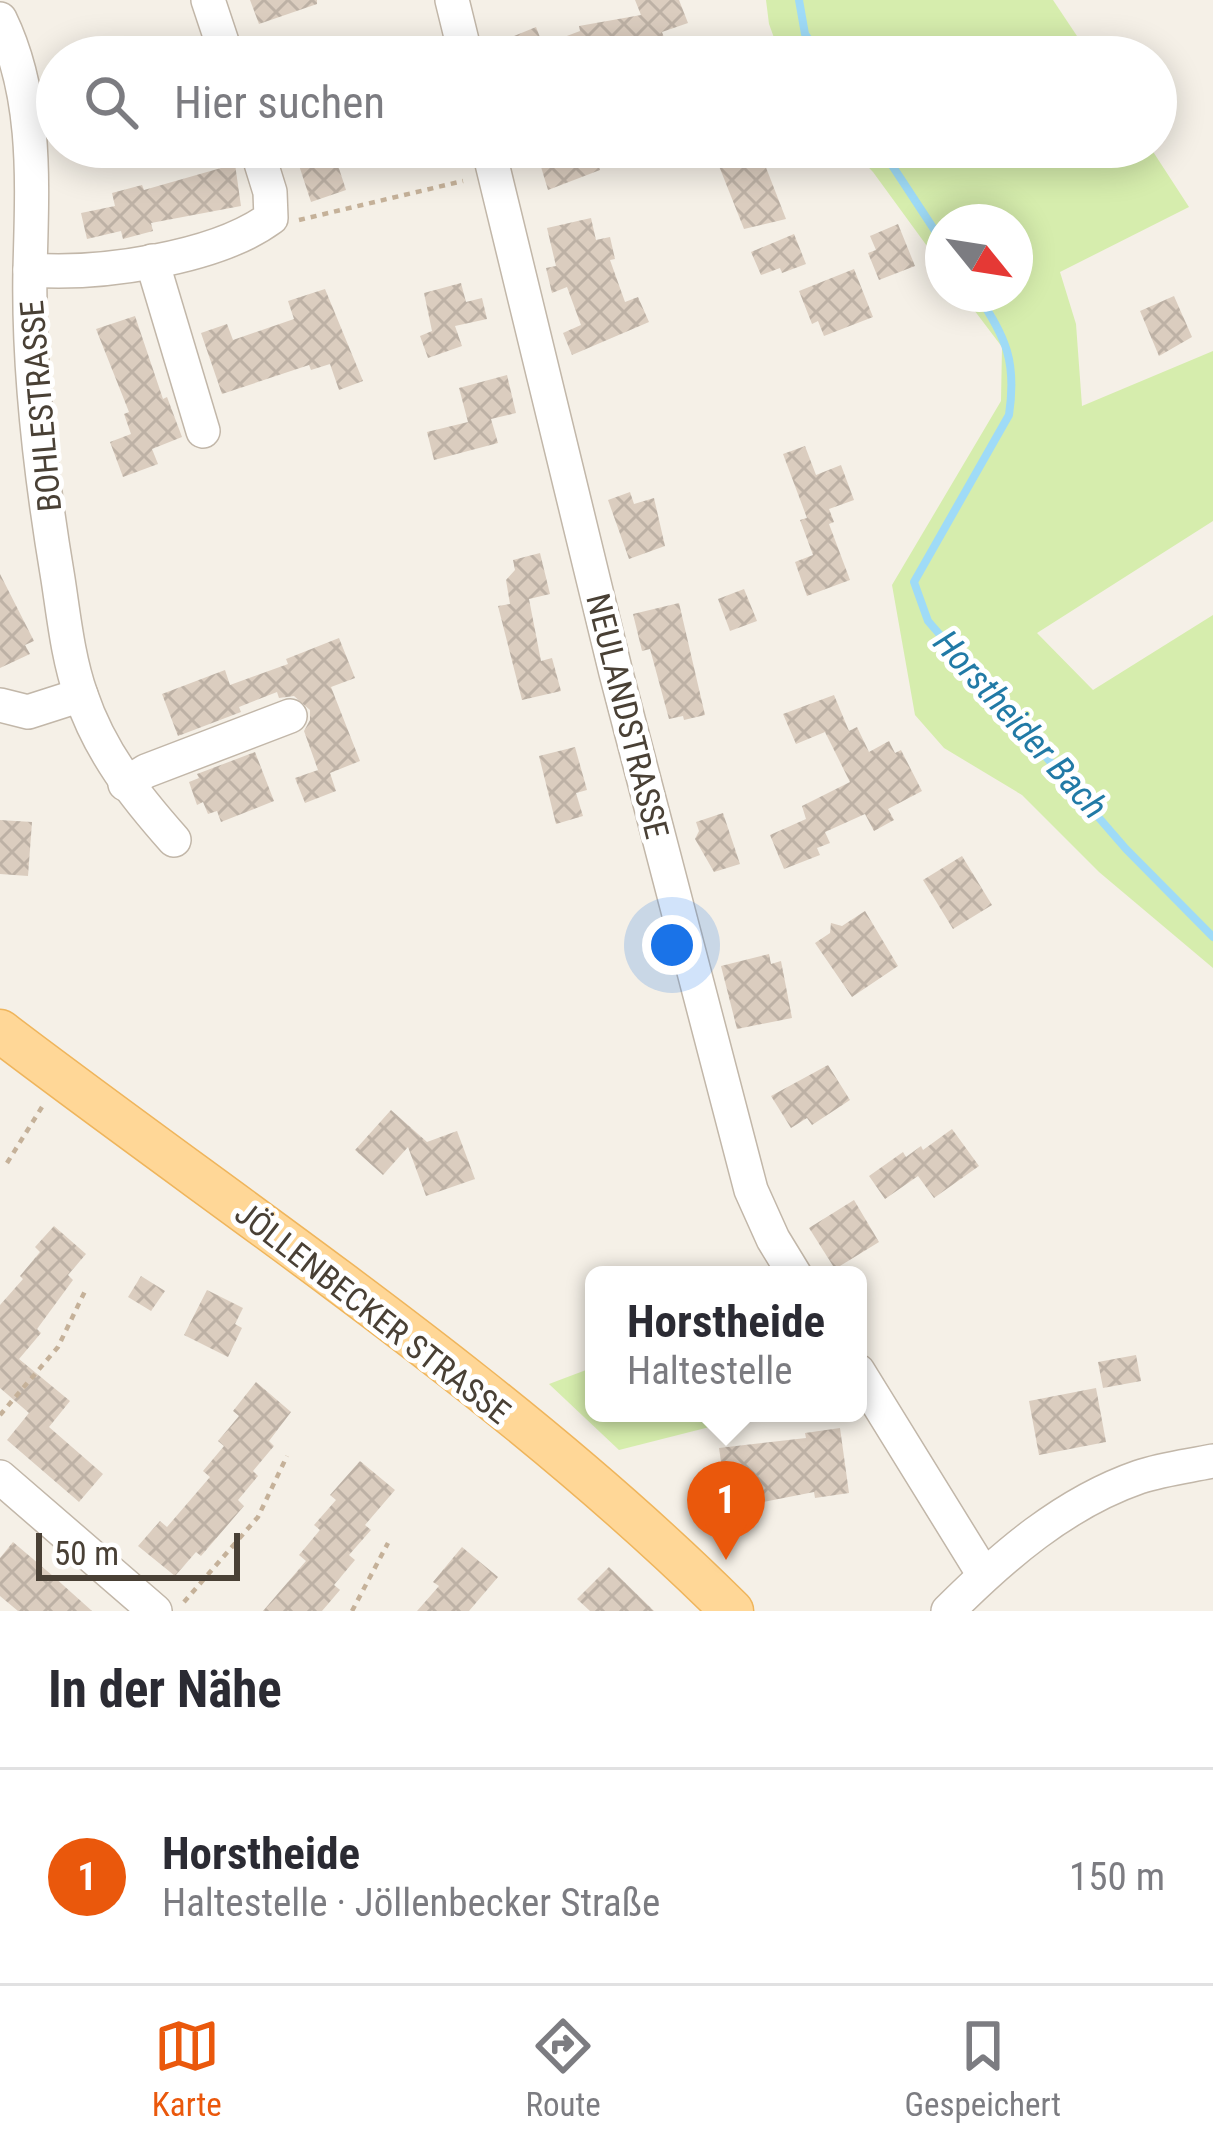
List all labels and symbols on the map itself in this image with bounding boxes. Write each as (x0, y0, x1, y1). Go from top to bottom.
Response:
north arrow (925, 204, 1033, 312)
street label: BOHLESTRASSE (12, 299, 69, 513)
street label: NEULANDSTRASSE (578, 590, 677, 843)
water label: Horstheider Bach (925, 622, 1116, 827)
your location (642, 915, 702, 975)
street label: JÖLLENBECKER STRASSE (227, 1193, 518, 1432)
pin: 1 (687, 1461, 765, 1560)
scale bar (36, 1527, 240, 1580)

